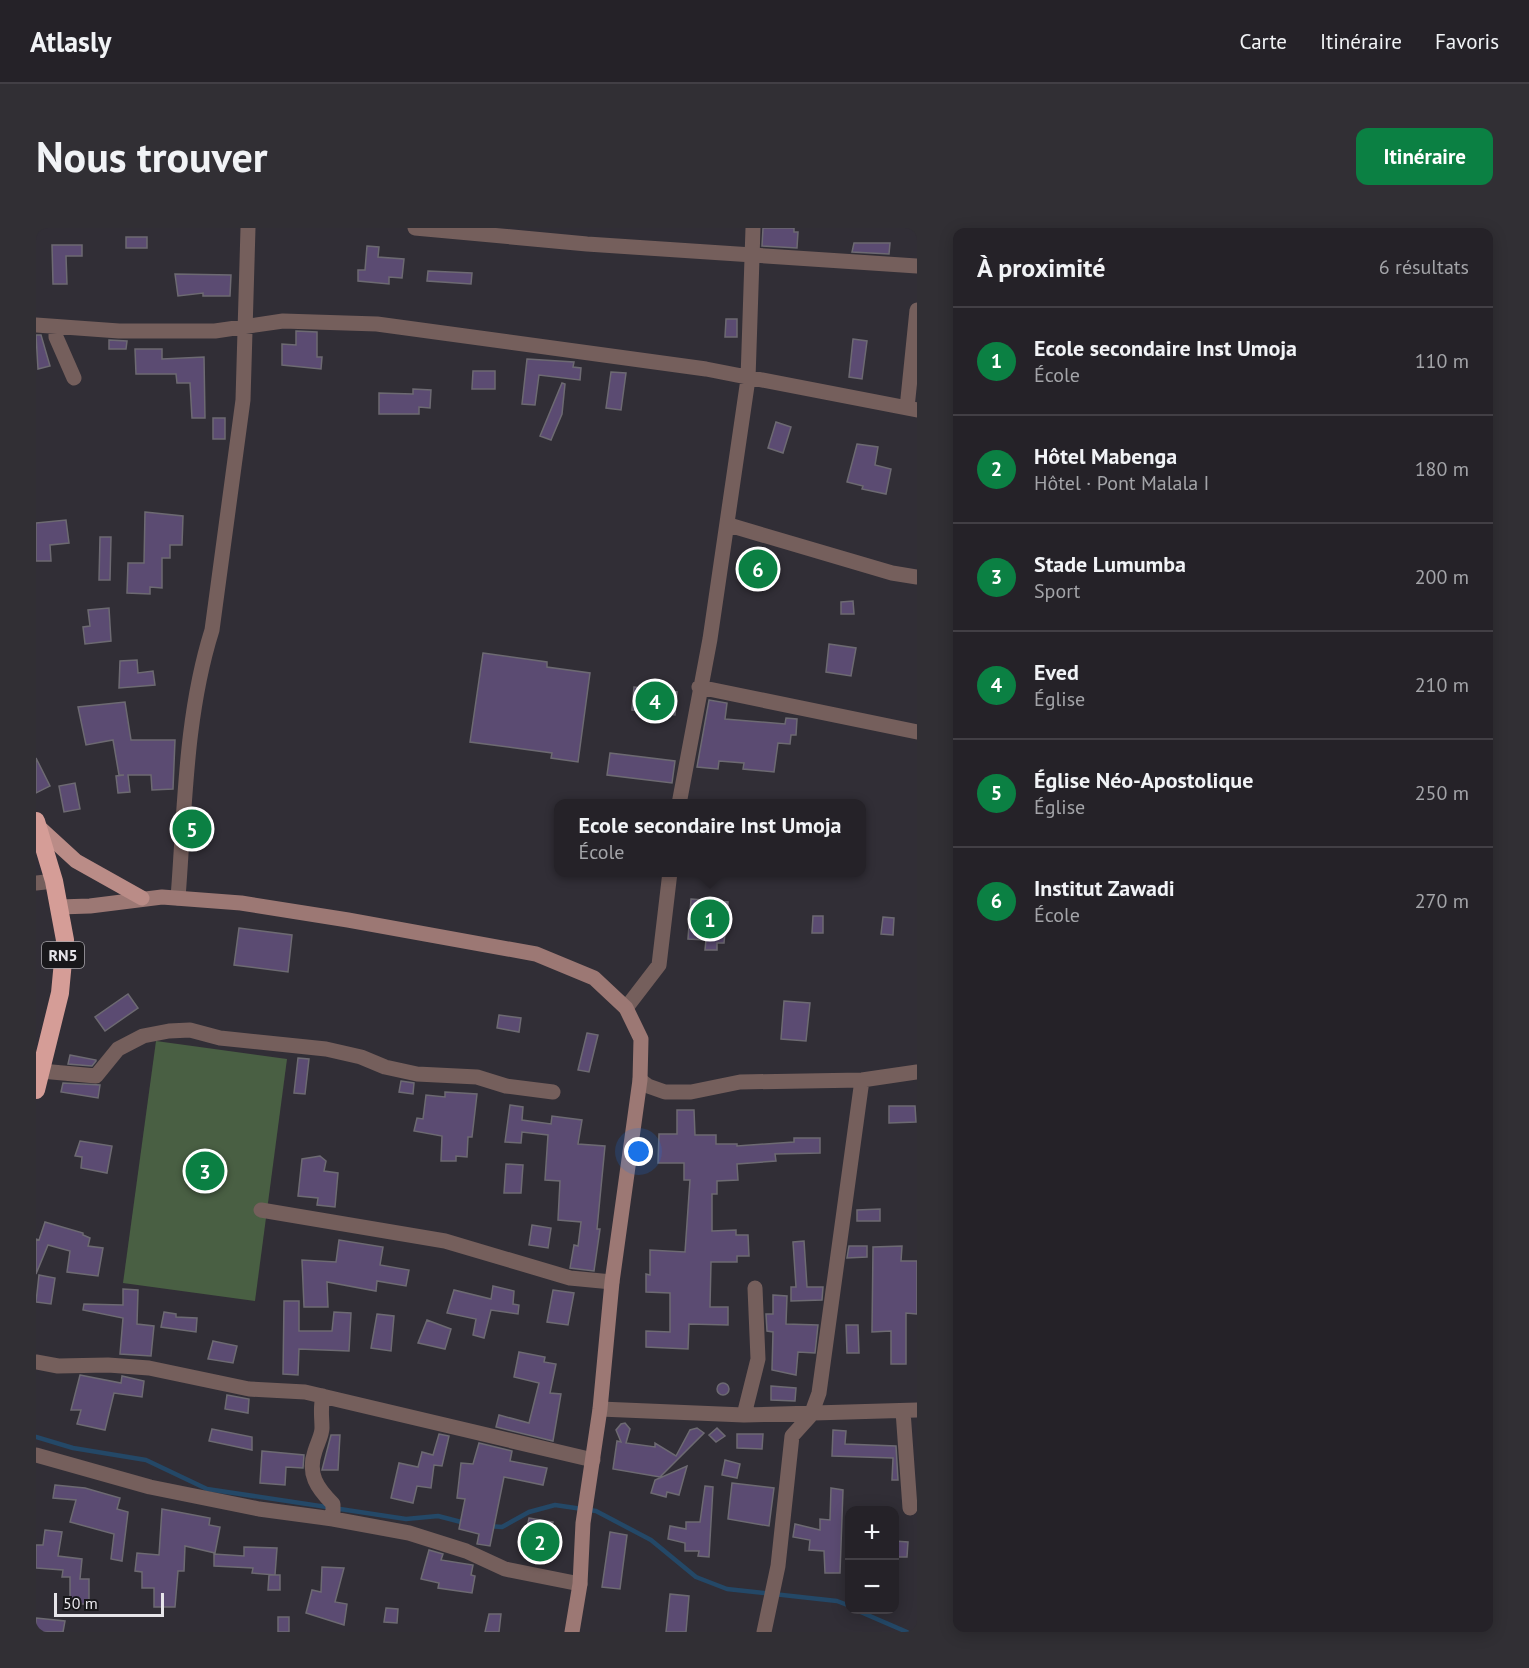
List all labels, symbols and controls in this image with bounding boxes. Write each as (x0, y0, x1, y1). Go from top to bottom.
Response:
text: Atlasly (30, 23, 112, 60)
text: Carte (1240, 28, 1287, 55)
text: Itinéraire (1320, 28, 1402, 55)
text: Favoris (1435, 28, 1499, 55)
button: Itinéraire (1356, 128, 1493, 185)
text: Nous trouver (36, 129, 267, 184)
text: À proximité (977, 251, 1105, 284)
text: 6 résultats (1379, 254, 1469, 280)
text: Ecole secondaire Inst Umoja (1034, 334, 1297, 362)
text: 1 (991, 348, 1002, 374)
text: 110 m (1415, 348, 1469, 374)
text: École (1034, 362, 1080, 388)
text: Hôtel Mabenga (1034, 442, 1177, 470)
text: 2 (991, 456, 1002, 482)
text: 180 m (1415, 456, 1469, 482)
text: Hôtel · Pont Malala I (1034, 470, 1209, 496)
pin: 6 (738, 546, 778, 592)
text: Stade Lumumba (1034, 550, 1186, 578)
text: 3 (991, 564, 1002, 590)
text: 200 m (1415, 564, 1469, 590)
text: Sport (1034, 578, 1080, 604)
text: Eved (1034, 658, 1079, 686)
text: 4 (991, 672, 1002, 698)
text: 210 m (1415, 672, 1469, 698)
pin: 4 (636, 678, 674, 724)
text: Église (1034, 686, 1085, 712)
text: Église Néo-Apostolique (1034, 766, 1253, 794)
text: 5 (991, 780, 1002, 806)
text: 250 m (1415, 780, 1469, 806)
text: Église (1034, 794, 1085, 820)
popup (554, 799, 866, 877)
pin: 5 (172, 806, 212, 852)
text: Ecole secondaire Inst Umoja (578, 811, 842, 839)
text: École (578, 839, 624, 865)
text: Institut Zawadi (1034, 874, 1175, 902)
text: 6 (991, 888, 1002, 914)
text: 270 m (1415, 888, 1469, 914)
pin: 1 (690, 896, 730, 942)
text: École (1034, 902, 1080, 928)
road number: RN5 (42, 942, 84, 968)
your location (624, 1137, 653, 1166)
pin: 3 (186, 1148, 224, 1194)
map controls (845, 1506, 899, 1614)
button: + (845, 1506, 899, 1560)
pin: 2 (520, 1520, 560, 1564)
button: − (845, 1560, 899, 1614)
scale bar (54, 1590, 164, 1618)
text: 50 m (63, 1593, 98, 1613)

